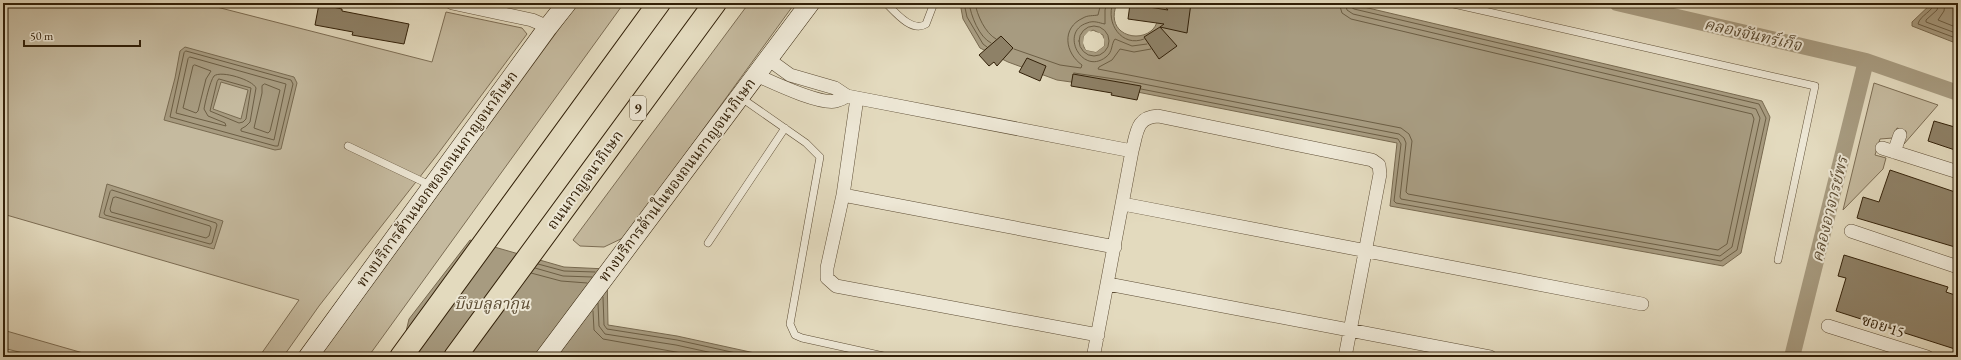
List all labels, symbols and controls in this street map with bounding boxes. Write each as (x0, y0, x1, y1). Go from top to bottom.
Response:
water label: คลองจันทร์เก็จ (1702, 13, 1805, 56)
scale bar (24, 22, 140, 48)
text: 50 m (30, 28, 54, 44)
street label: ทางบริการด้านนอกของถนนกาญจนาภิเษก (352, 67, 522, 291)
street label: ทางบริการด้านในของถนนกาญจนาภิเษก (593, 73, 760, 285)
road number: 9 (630, 96, 646, 120)
street label: ถนนกาญจนาภิเษก (542, 126, 627, 233)
water label: คลองอาจารย์พร (1806, 152, 1853, 264)
water label: บึงบลูลากูน (454, 293, 530, 314)
street label: ซอย 15 (1859, 310, 1907, 341)

